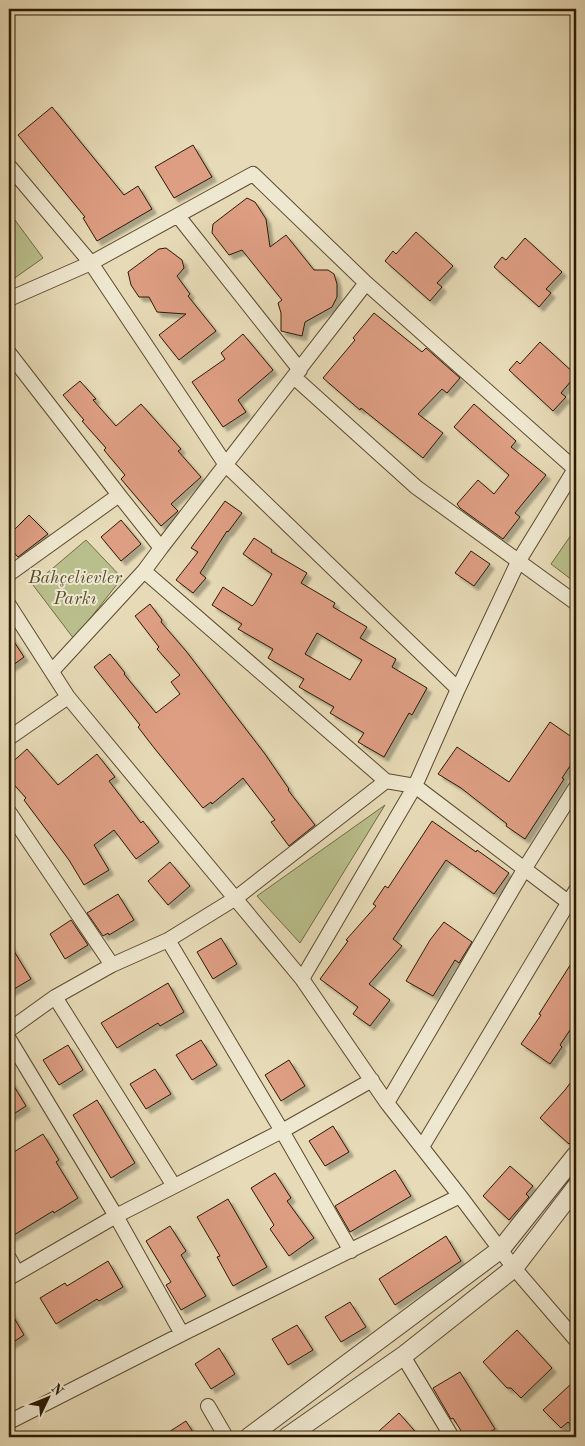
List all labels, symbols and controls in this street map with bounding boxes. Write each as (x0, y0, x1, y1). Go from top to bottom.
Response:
park label: Bahçelievler Parkı (27, 569, 123, 608)
north arrow (22, 1374, 72, 1424)
text: N (48, 1381, 66, 1399)

